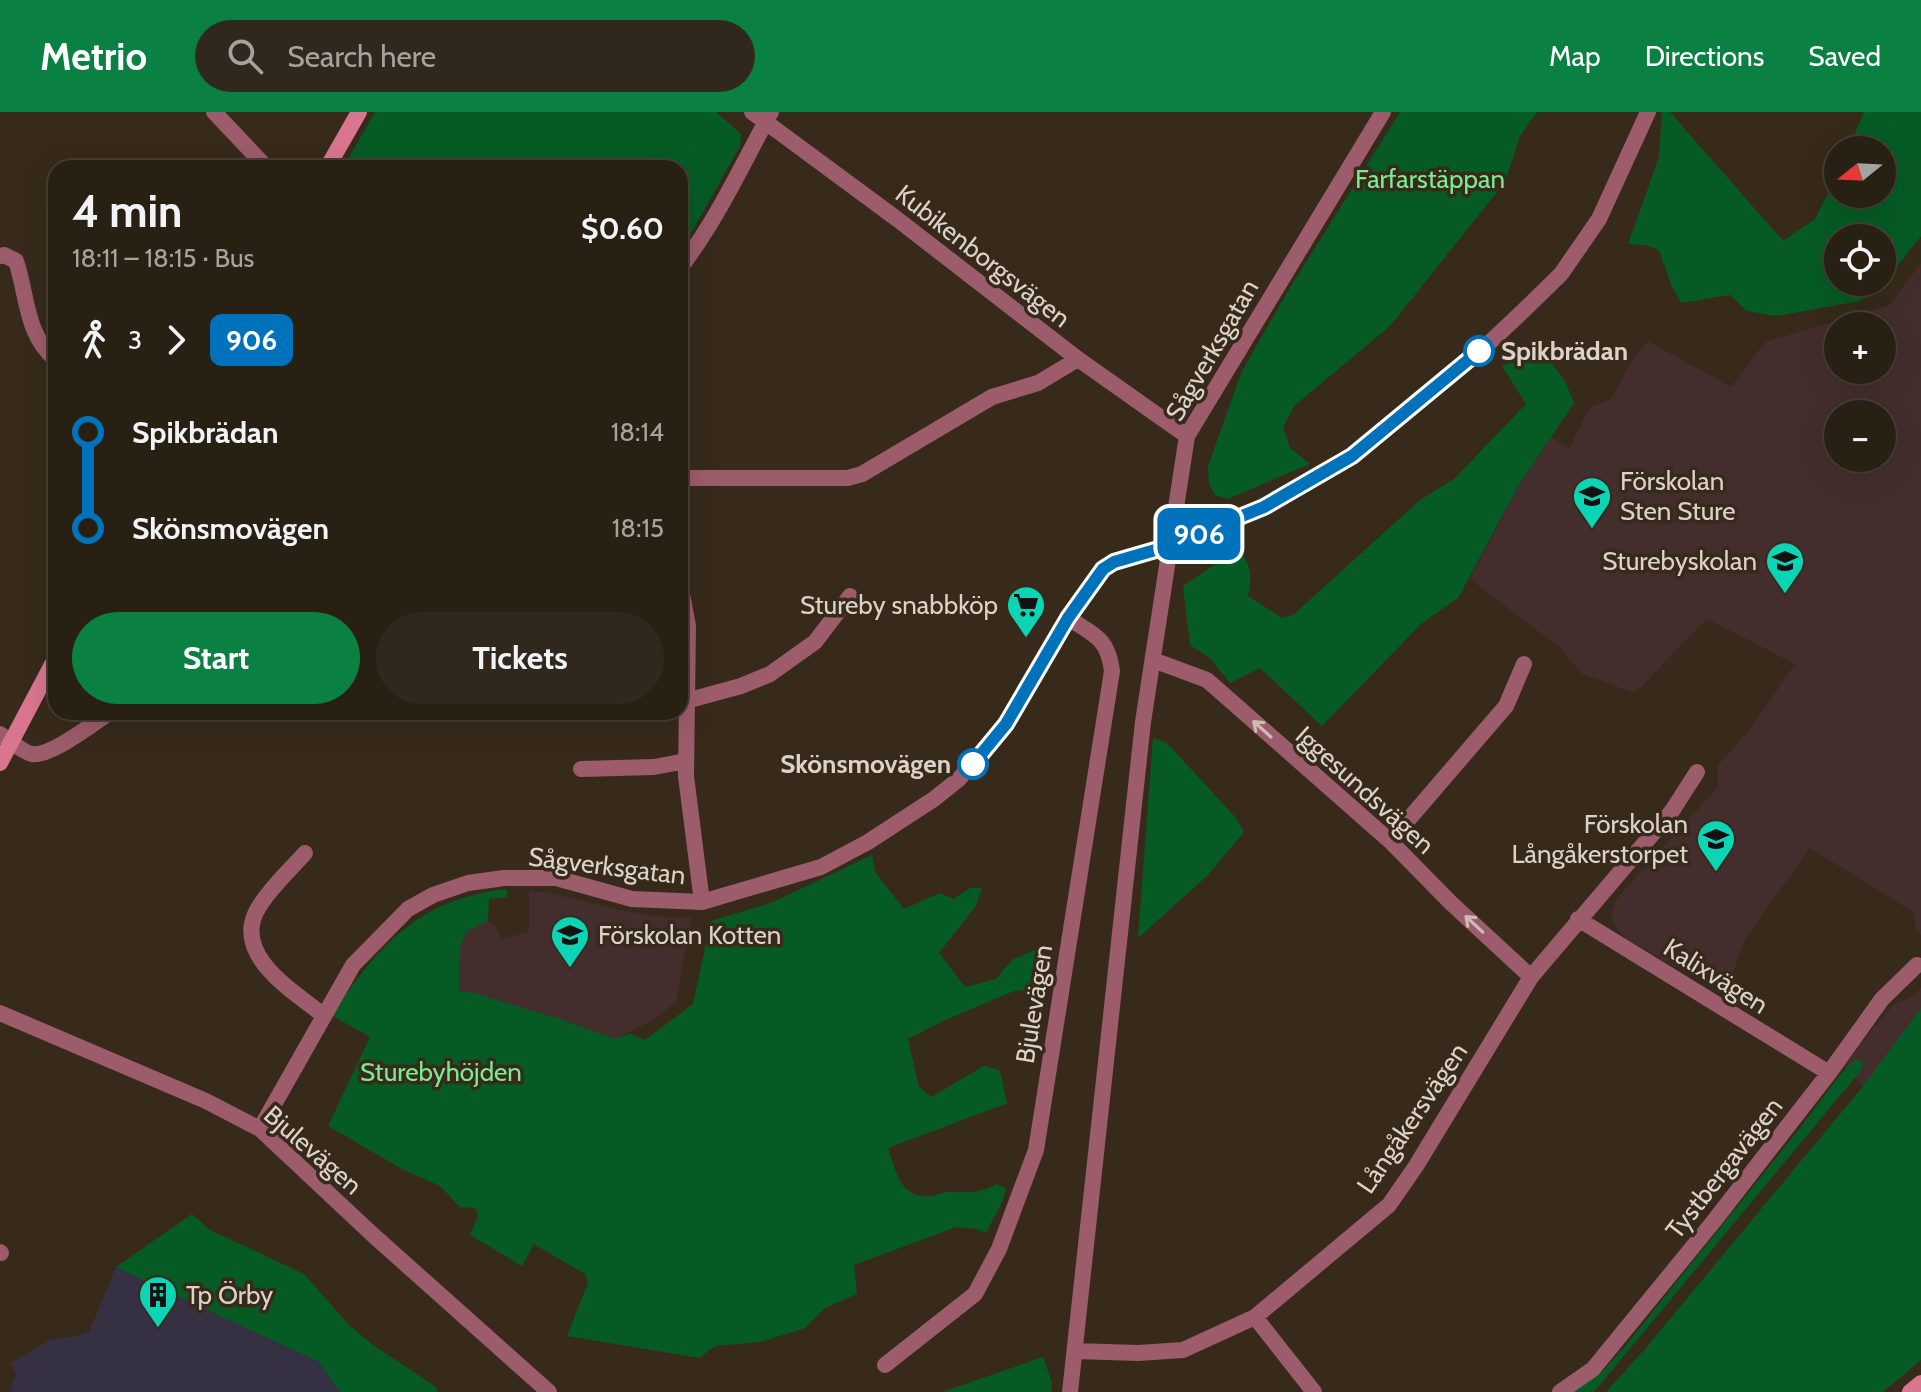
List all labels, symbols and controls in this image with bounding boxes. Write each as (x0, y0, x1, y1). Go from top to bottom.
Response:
search box (195, 20, 755, 92)
text: Metrio (40, 33, 147, 80)
icon: search (223, 34, 267, 78)
text: Search here (287, 38, 436, 75)
text: Map (1549, 39, 1601, 73)
text: Directions (1645, 39, 1764, 73)
text: Saved (1808, 39, 1881, 73)
north arrow (1824, 136, 1896, 208)
map controls (1824, 136, 1896, 472)
park label: Farfarstäppan (1355, 163, 1505, 195)
street label: Kubikenborgsvägen (889, 178, 1077, 334)
text: 4 min (72, 185, 182, 238)
text: $0.60 (581, 210, 664, 247)
button: locate (1824, 224, 1896, 296)
text: 18:11 – 18:15 · Bus (72, 242, 254, 274)
street label: Sågverksgatan (1159, 274, 1265, 426)
button: + (1824, 312, 1896, 384)
icon: walk (72, 318, 116, 362)
icon: forward (154, 318, 198, 362)
text: 906 (226, 323, 277, 357)
text: 3 (128, 324, 142, 356)
place label: Spikbrädan (1501, 335, 1628, 367)
marker: Spikbrädan (1464, 336, 1494, 366)
button: − (1824, 400, 1896, 472)
text: Spikbrädan (132, 414, 279, 451)
text: 18:14 (611, 416, 664, 448)
place label: Förskolan Sten Sture (1620, 465, 1736, 527)
school or university icon: Förskolan Sten Sture (1571, 475, 1613, 530)
line badge: 906 (1153, 508, 1245, 560)
text: Skönsmovägen (132, 510, 329, 547)
text: 18:15 (612, 512, 664, 544)
text: 906 (1173, 517, 1225, 551)
school or university icon: Sturebyskolan (1764, 540, 1806, 595)
place label: Sturebyskolan (1602, 545, 1757, 577)
supermarket icon: Stureby snabbköp (1005, 584, 1047, 639)
place label: Stureby snabbköp (800, 589, 998, 621)
button: Start (72, 612, 360, 704)
button: Tickets (376, 612, 664, 704)
street label: Iggesundsvägen (1289, 719, 1441, 861)
one-way arrow (1252, 720, 1272, 739)
place label: Skönsmovägen (780, 748, 951, 780)
marker: Skönsmovägen (958, 749, 988, 779)
place label: Förskolan Långåkerstorpet (1511, 808, 1688, 870)
school or university icon: Förskolan Långåkerstorpet (1695, 818, 1737, 873)
street label: Sågverksgatan (527, 840, 687, 892)
school or university icon: Förskolan Kotten (549, 914, 591, 969)
one-way arrow (1464, 916, 1484, 934)
place label: Förskolan Kotten (598, 919, 781, 951)
street label: Kalixvägen (1658, 931, 1774, 1021)
street label: Bjulevägen (1009, 942, 1059, 1066)
street label: Långåkersvägen (1350, 1037, 1474, 1199)
park label: Sturebyhöjden (360, 1056, 522, 1088)
street label: Tystbergavägen (1659, 1091, 1789, 1245)
street label: Bjulevägen (257, 1099, 369, 1201)
building icon: Tp Örby (137, 1274, 179, 1329)
place label: Tp Örby (186, 1279, 273, 1311)

